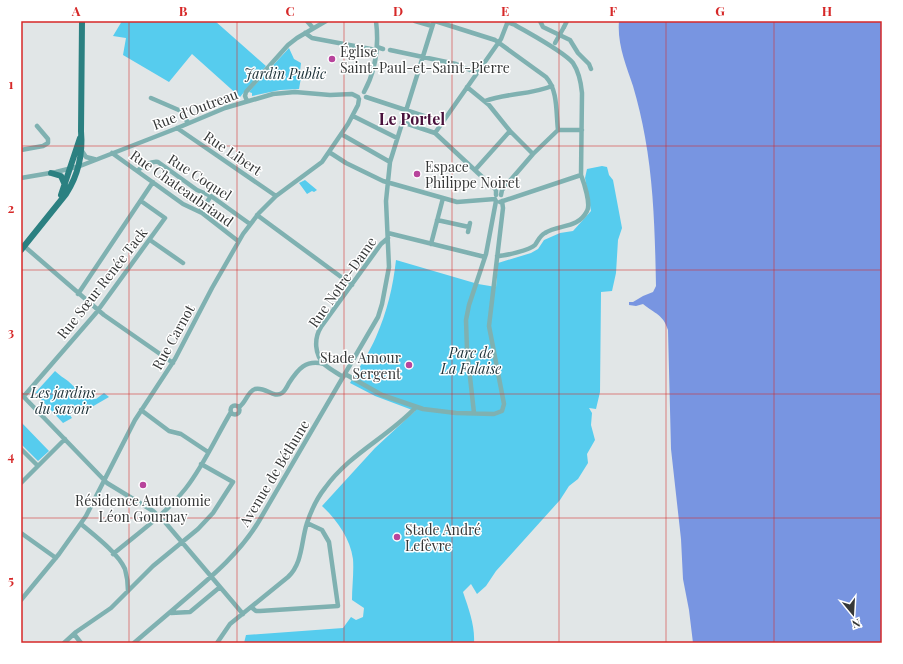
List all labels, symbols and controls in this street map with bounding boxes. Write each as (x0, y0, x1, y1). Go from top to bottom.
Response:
text: A (71, 2, 81, 19)
text: B (179, 2, 188, 19)
text: C (285, 2, 295, 19)
text: D (393, 2, 403, 19)
text: E (501, 2, 509, 19)
text: F (609, 2, 617, 19)
text: G (715, 2, 725, 19)
text: H (822, 2, 832, 19)
place label: Église Saint-Paul-et-Saint-Pierre (340, 42, 510, 77)
marker: Église Saint-Paul-et-Saint-Pierre (327, 54, 337, 64)
park label: Jardin Public (244, 64, 326, 83)
text: 1 (9, 75, 14, 92)
street label: Rue d'Outreau (150, 84, 240, 134)
district label: Le Portel (379, 108, 445, 129)
street label: Rue Libert (200, 127, 267, 180)
street label: Rue Chateaubriand (127, 145, 237, 231)
street label: Rue Coquel (165, 149, 235, 205)
place label: Espace Philippe Noiret (425, 157, 521, 192)
marker: Espace Philippe Noiret (412, 169, 422, 179)
text: 2 (8, 199, 15, 216)
street label: Rue Sœur Renée Tack (53, 223, 152, 343)
street label: Rue Notre-Dame (304, 233, 380, 331)
street label: Rue Carnot (147, 300, 199, 373)
text: 3 (8, 323, 14, 340)
park label: Parc de La Falaise (440, 343, 501, 378)
place label: Stade Amour Sergent (320, 348, 402, 383)
marker: Stade Amour Sergent (404, 360, 414, 370)
park label: Les jardins du savoir (29, 383, 96, 418)
street label: Avenue de Béthune (234, 416, 313, 531)
text: 4 (8, 447, 15, 464)
marker: Résidence Autonomie Léon Gournay (138, 480, 148, 490)
place label: Résidence Autonomie Léon Gournay (75, 491, 211, 526)
place label: Stade André Lefèvre (405, 520, 481, 555)
marker: Stade André Lefèvre (392, 532, 402, 542)
text: 5 (8, 571, 14, 588)
north arrow (833, 594, 873, 634)
text: N (850, 616, 862, 632)

